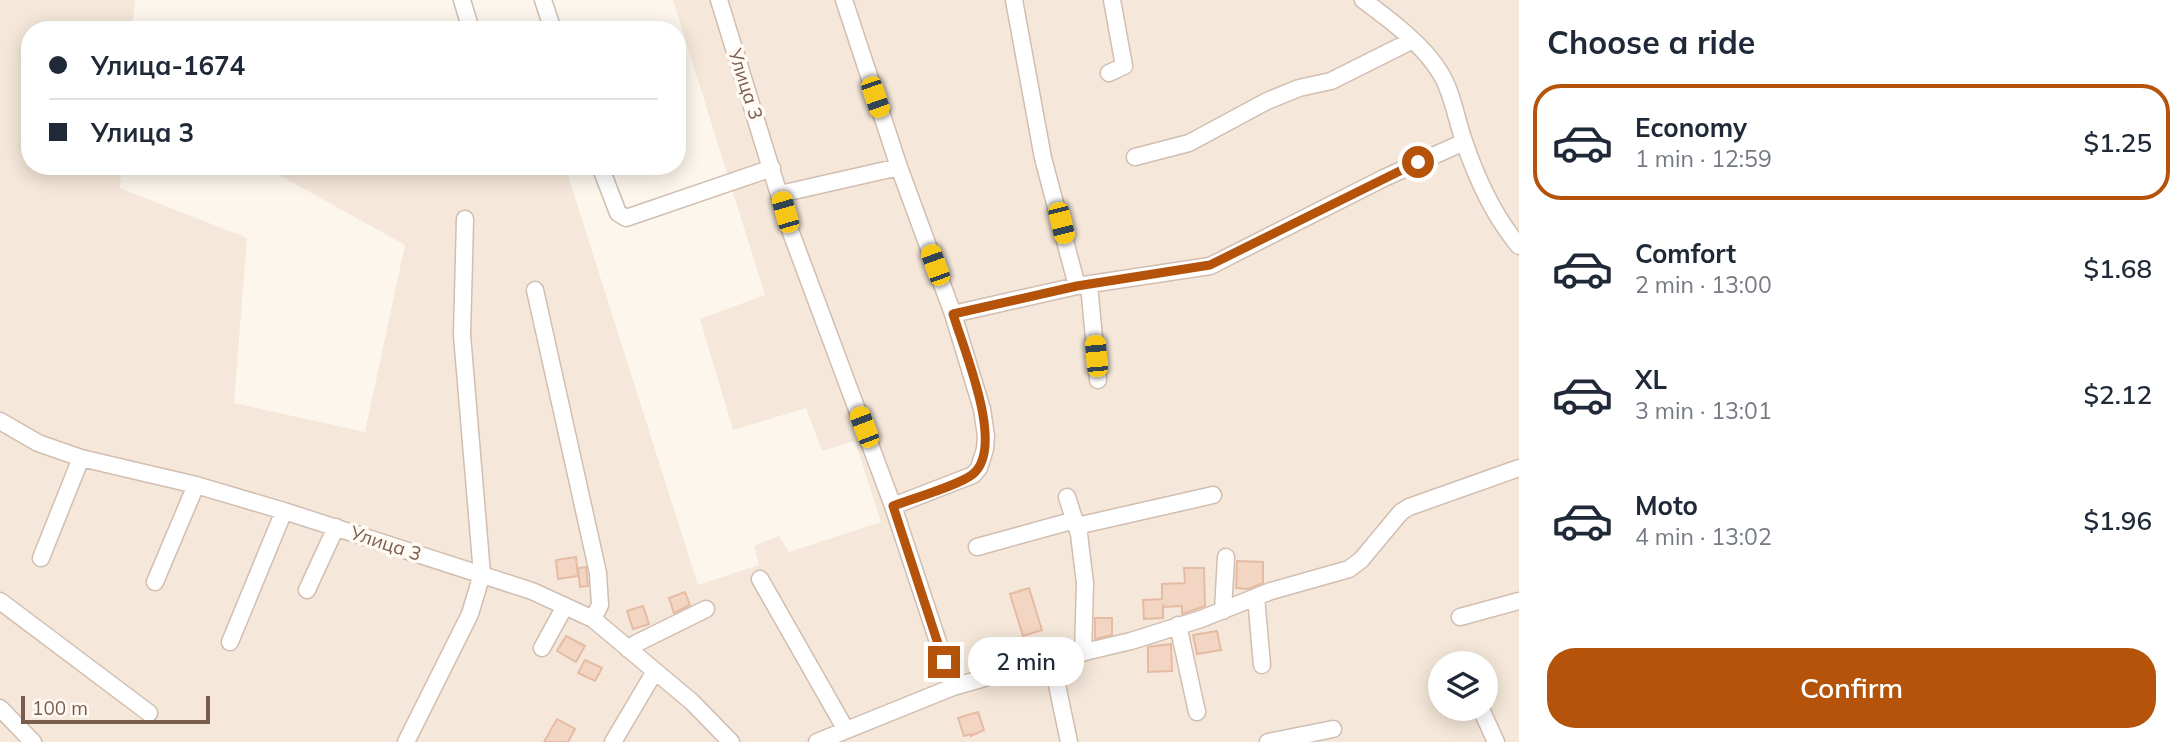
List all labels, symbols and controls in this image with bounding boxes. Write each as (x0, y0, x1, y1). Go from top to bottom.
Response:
text: Choose a ride (1547, 22, 1755, 62)
street label: Улица 3 (723, 45, 769, 122)
text: Улица-1674 (91, 49, 245, 82)
car (859, 74, 892, 120)
icon: car (1551, 111, 1614, 174)
text: Economy (1635, 111, 1747, 144)
text: Улица 3 (91, 116, 194, 149)
text: $1.25 (2083, 126, 2152, 159)
text: 1 min · 12:59 (1635, 144, 1772, 173)
route start (1402, 146, 1434, 178)
car (770, 189, 801, 235)
car (1046, 200, 1077, 246)
icon: car (1551, 237, 1614, 300)
text: Comfort (1635, 237, 1736, 270)
car (918, 242, 953, 288)
text: $1.68 (2083, 252, 2152, 285)
text: 2 min · 13:00 (1635, 270, 1772, 299)
car (1084, 334, 1109, 378)
icon: car (1551, 363, 1614, 426)
text: XL (1635, 363, 1667, 396)
text: $2.12 (2083, 378, 2152, 411)
text: 3 min · 13:01 (1635, 396, 1772, 425)
car (847, 404, 882, 450)
icon: car (1551, 489, 1614, 552)
text: Moto (1635, 489, 1698, 522)
text: $1.96 (2083, 504, 2152, 537)
street label: Улица 3 (347, 520, 424, 566)
text: 4 min · 13:02 (1635, 522, 1772, 551)
callout: 2 min (968, 638, 1084, 686)
route end (928, 646, 960, 678)
text: 2 min (996, 647, 1056, 676)
button: Confirm (1547, 648, 2156, 728)
map controls (1428, 651, 1498, 721)
button: layers (1428, 651, 1498, 721)
scale bar (21, 693, 210, 725)
text: 100 m (32, 696, 88, 720)

